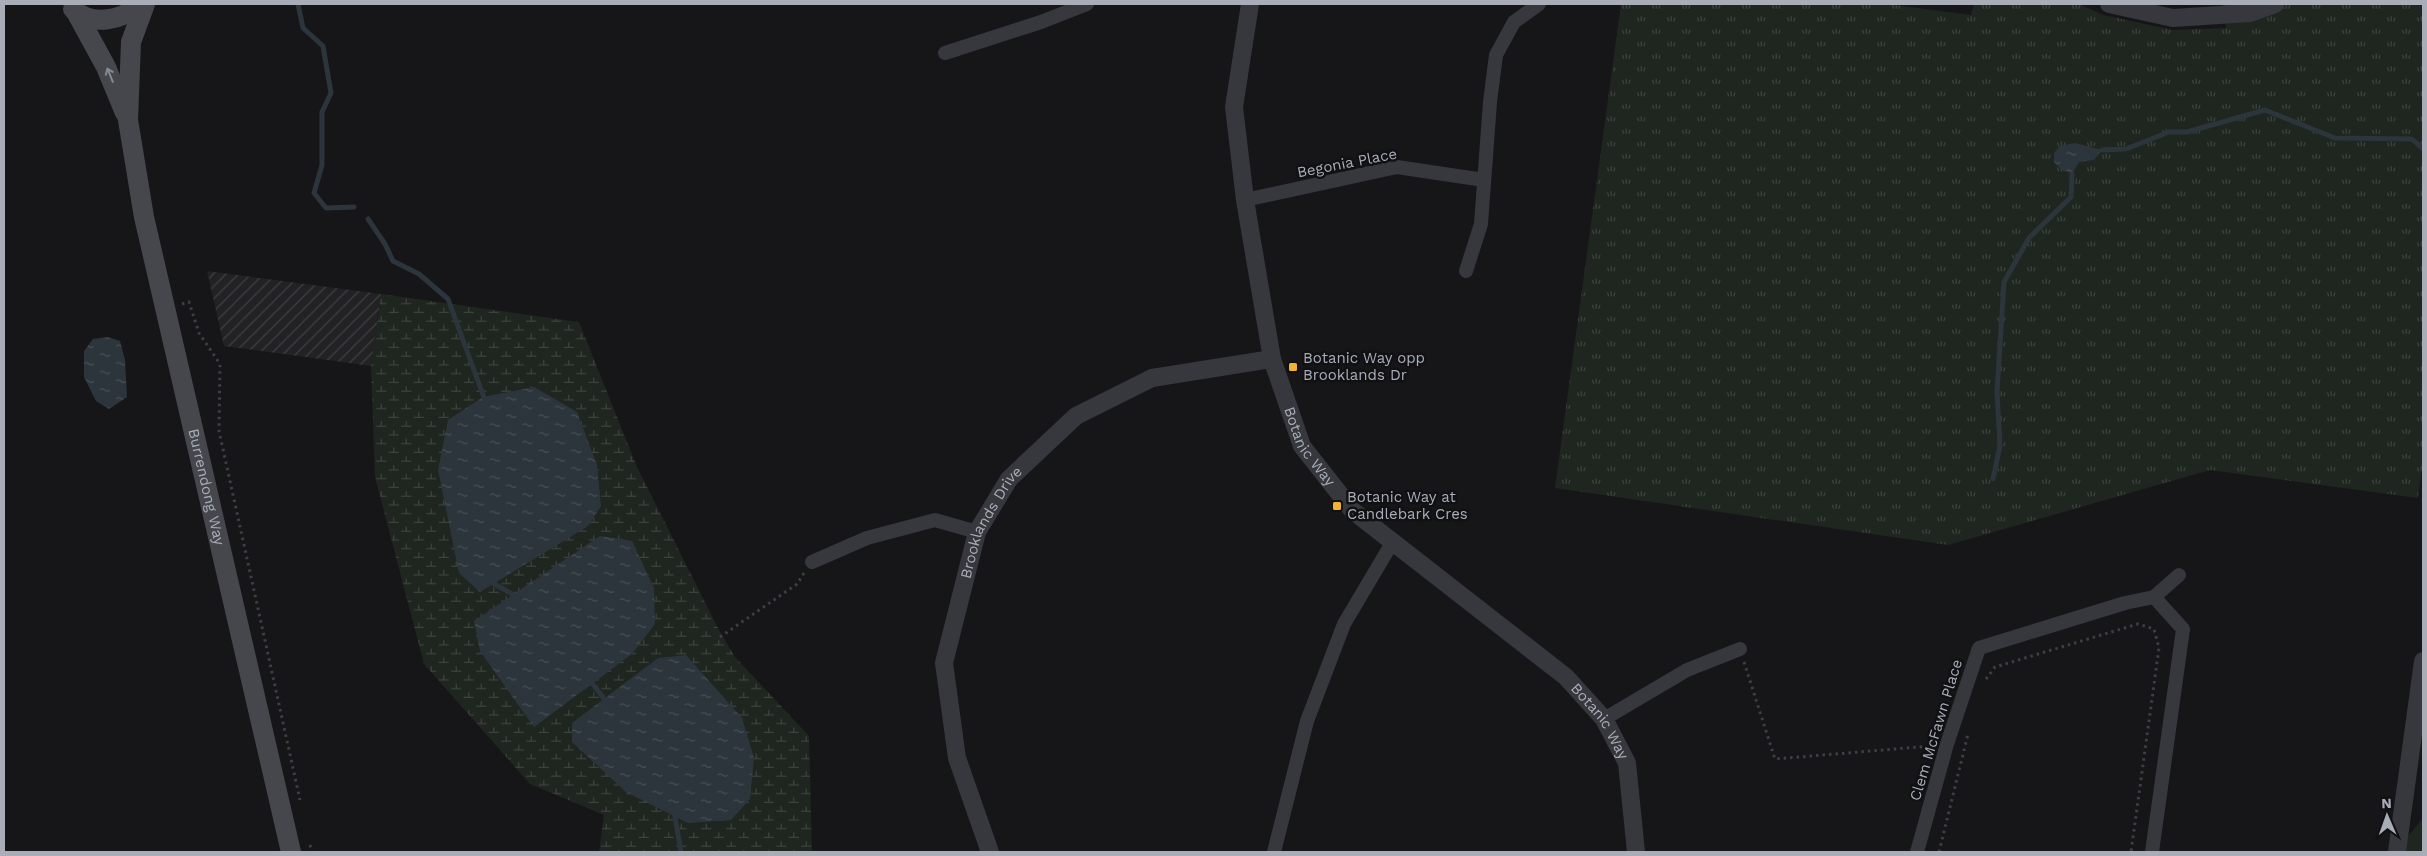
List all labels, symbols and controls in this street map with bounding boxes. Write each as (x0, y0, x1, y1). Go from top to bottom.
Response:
one-way arrow (104, 68, 114, 83)
street label: Begonia Place (1296, 145, 1398, 181)
place label: Botanic Way opp Brooklands Dr (1303, 349, 1425, 384)
marker: Botanic Way opp Brooklands Dr (1287, 361, 1299, 373)
street label: Botanic Way (1280, 404, 1339, 490)
street label: Burrendong Way (184, 427, 229, 547)
street label: Brooklands Drive (957, 462, 1026, 581)
place label: Botanic Way at Candlebark Cres (1347, 488, 1468, 523)
marker: Botanic Way at Candlebark Cres (1331, 500, 1343, 512)
street label: Clem McFawn Place (1906, 657, 1966, 803)
street label: Botanic Way (1567, 679, 1633, 763)
north arrow (2362, 791, 2412, 841)
text: N (2381, 795, 2392, 811)

